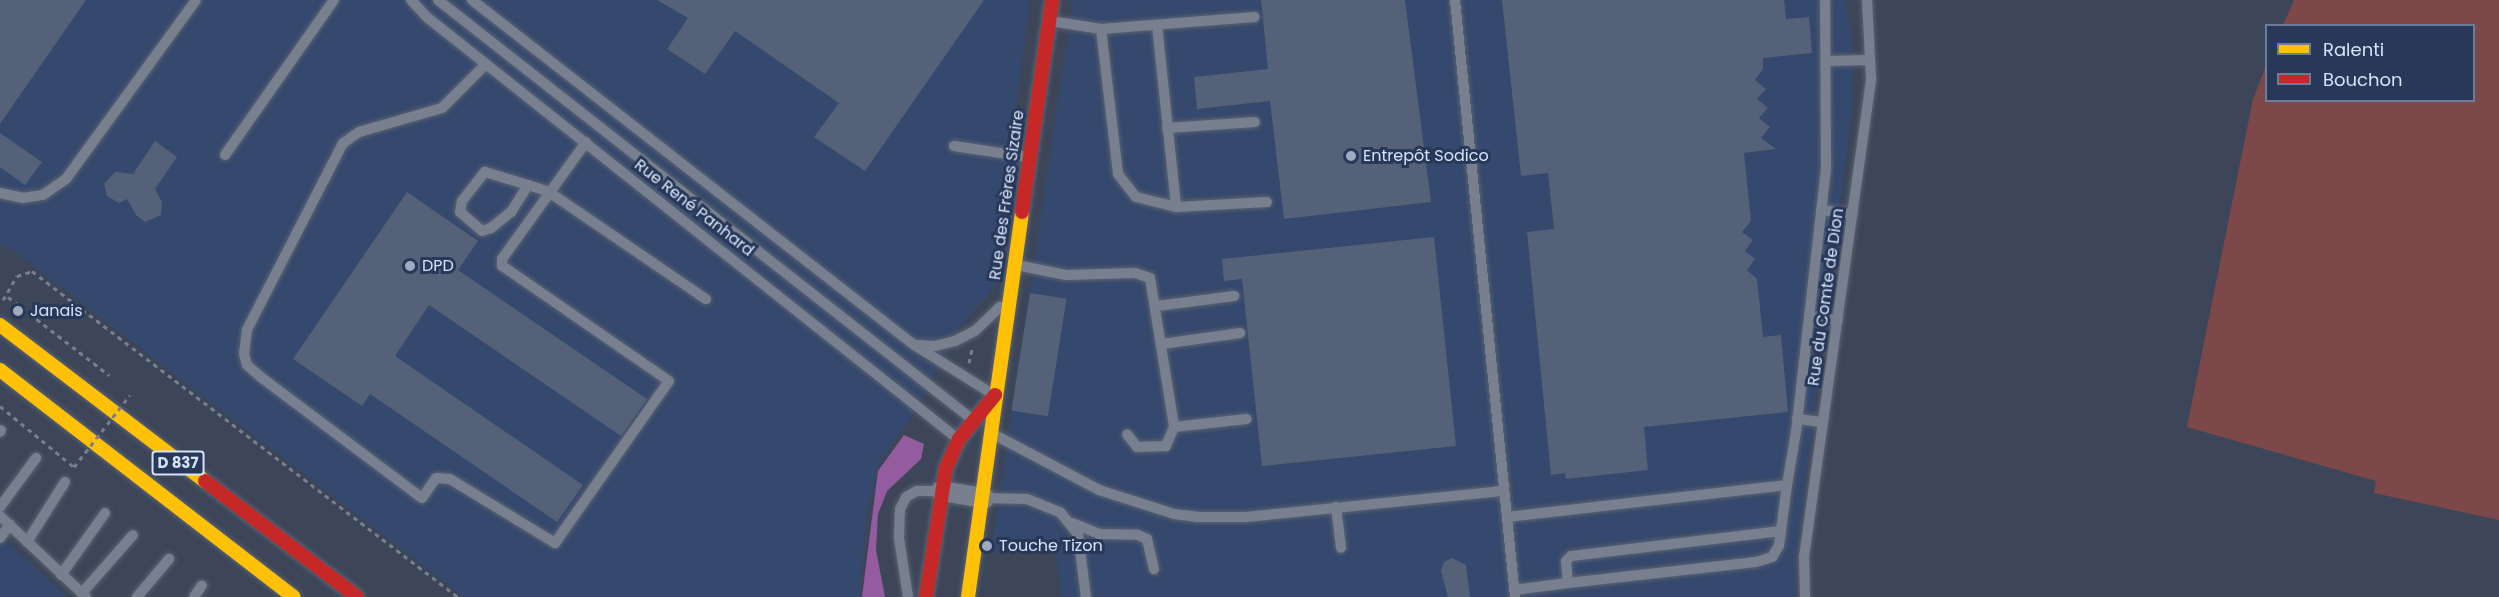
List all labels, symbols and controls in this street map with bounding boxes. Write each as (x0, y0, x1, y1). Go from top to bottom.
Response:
legend (2265, 24, 2475, 102)
text: Ralenti (2323, 37, 2384, 62)
text: Bouchon (2323, 67, 2403, 92)
street label: Rue des Frères Sizaire (986, 109, 1028, 281)
place label: Entrepôt Sodico (1363, 146, 1489, 166)
marker: Entrepôt Sodico (1344, 149, 1358, 163)
street label: Rue René Panhard (630, 155, 758, 261)
street label: Rue du Comte de Dion (1804, 207, 1848, 387)
place label: DPD (422, 256, 454, 276)
marker: DPD (403, 259, 417, 273)
place label: Janais (30, 301, 83, 321)
marker: Janais (11, 304, 25, 318)
road number: D 837 (151, 451, 205, 475)
place label: Touche Tizon (999, 536, 1103, 556)
marker: Touche Tizon (980, 539, 994, 553)

